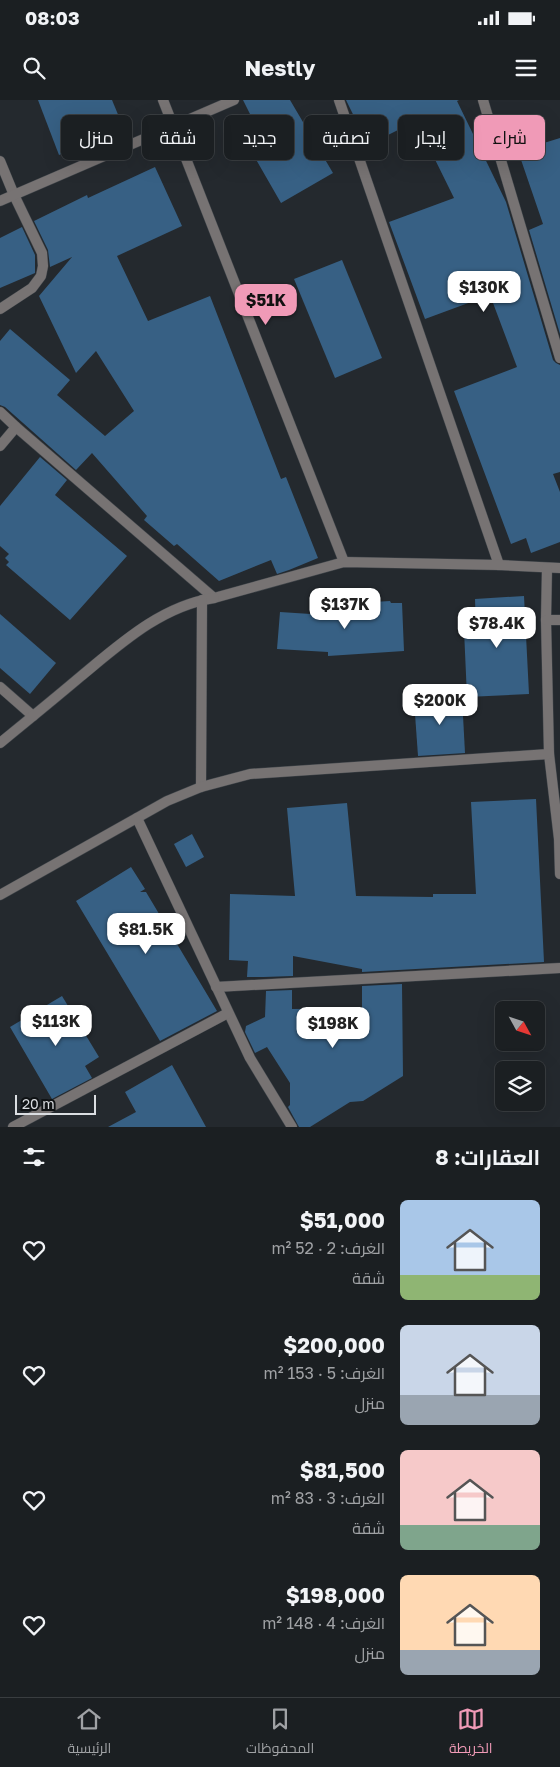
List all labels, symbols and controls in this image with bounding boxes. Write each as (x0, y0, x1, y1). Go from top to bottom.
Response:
text: 08:03 (25, 6, 80, 29)
icon: search (20, 54, 48, 82)
text: Nestly (245, 54, 315, 81)
icon: menu (512, 54, 540, 82)
chip: منزل (61, 115, 132, 160)
chip: شقة (142, 115, 214, 160)
chip: جديد (224, 115, 294, 160)
chip: تصفية (304, 115, 388, 160)
chip: إيجار (398, 115, 464, 160)
chip: شراء (474, 115, 545, 160)
pin: $130K (449, 270, 519, 313)
text: $130K (459, 277, 509, 297)
pin: $51K (236, 284, 296, 326)
text: $51K (246, 290, 286, 310)
pin: $137K (310, 588, 380, 630)
text: $137K (320, 594, 370, 614)
pin: $78.4K (456, 606, 538, 649)
text: $78.4K (469, 613, 525, 633)
pin: $200K (405, 684, 475, 726)
text: $200K (414, 690, 466, 710)
pin: $81.5K (105, 912, 187, 955)
text: $81.5K (118, 919, 174, 939)
north arrow (495, 1001, 545, 1051)
map controls (495, 1001, 545, 1111)
pin: $113K (21, 1004, 91, 1047)
pin: $198K (298, 1006, 368, 1049)
text: $113K (32, 1011, 80, 1031)
text: $198K (308, 1013, 358, 1033)
button: layers (495, 1061, 545, 1111)
scale bar (15, 1092, 96, 1115)
text: 20 m (22, 1095, 55, 1112)
icon: filters (20, 1143, 48, 1171)
text: العقارات: 8 (435, 1144, 540, 1170)
text: $51,000 (300, 1207, 385, 1233)
icon: home (440, 1220, 500, 1280)
icon: heart (20, 1236, 48, 1264)
text: الغرف: 2 · 52 m² (271, 1238, 385, 1258)
text: شقة (352, 1268, 385, 1288)
text: $200,000 (283, 1332, 385, 1358)
icon: home (440, 1345, 500, 1405)
icon: heart (20, 1361, 48, 1389)
text: الغرف: 5 · 153 m² (264, 1363, 385, 1383)
text: منزل (355, 1393, 385, 1413)
text: $81,500 (300, 1457, 385, 1483)
icon: home (440, 1470, 500, 1530)
icon: heart (20, 1486, 48, 1514)
text: الغرف: 3 · 83 m² (271, 1488, 385, 1508)
text: شقة (352, 1518, 385, 1538)
text: $198,000 (286, 1582, 385, 1608)
icon: home (440, 1595, 500, 1655)
icon: heart (20, 1611, 48, 1639)
text: الغرف: 4 · 148 m² (262, 1613, 385, 1633)
text: منزل (355, 1643, 385, 1663)
tab: الرئيسية (67, 1705, 111, 1761)
tab: المحفوظات (246, 1705, 314, 1761)
tab: الخريطة (449, 1705, 493, 1761)

